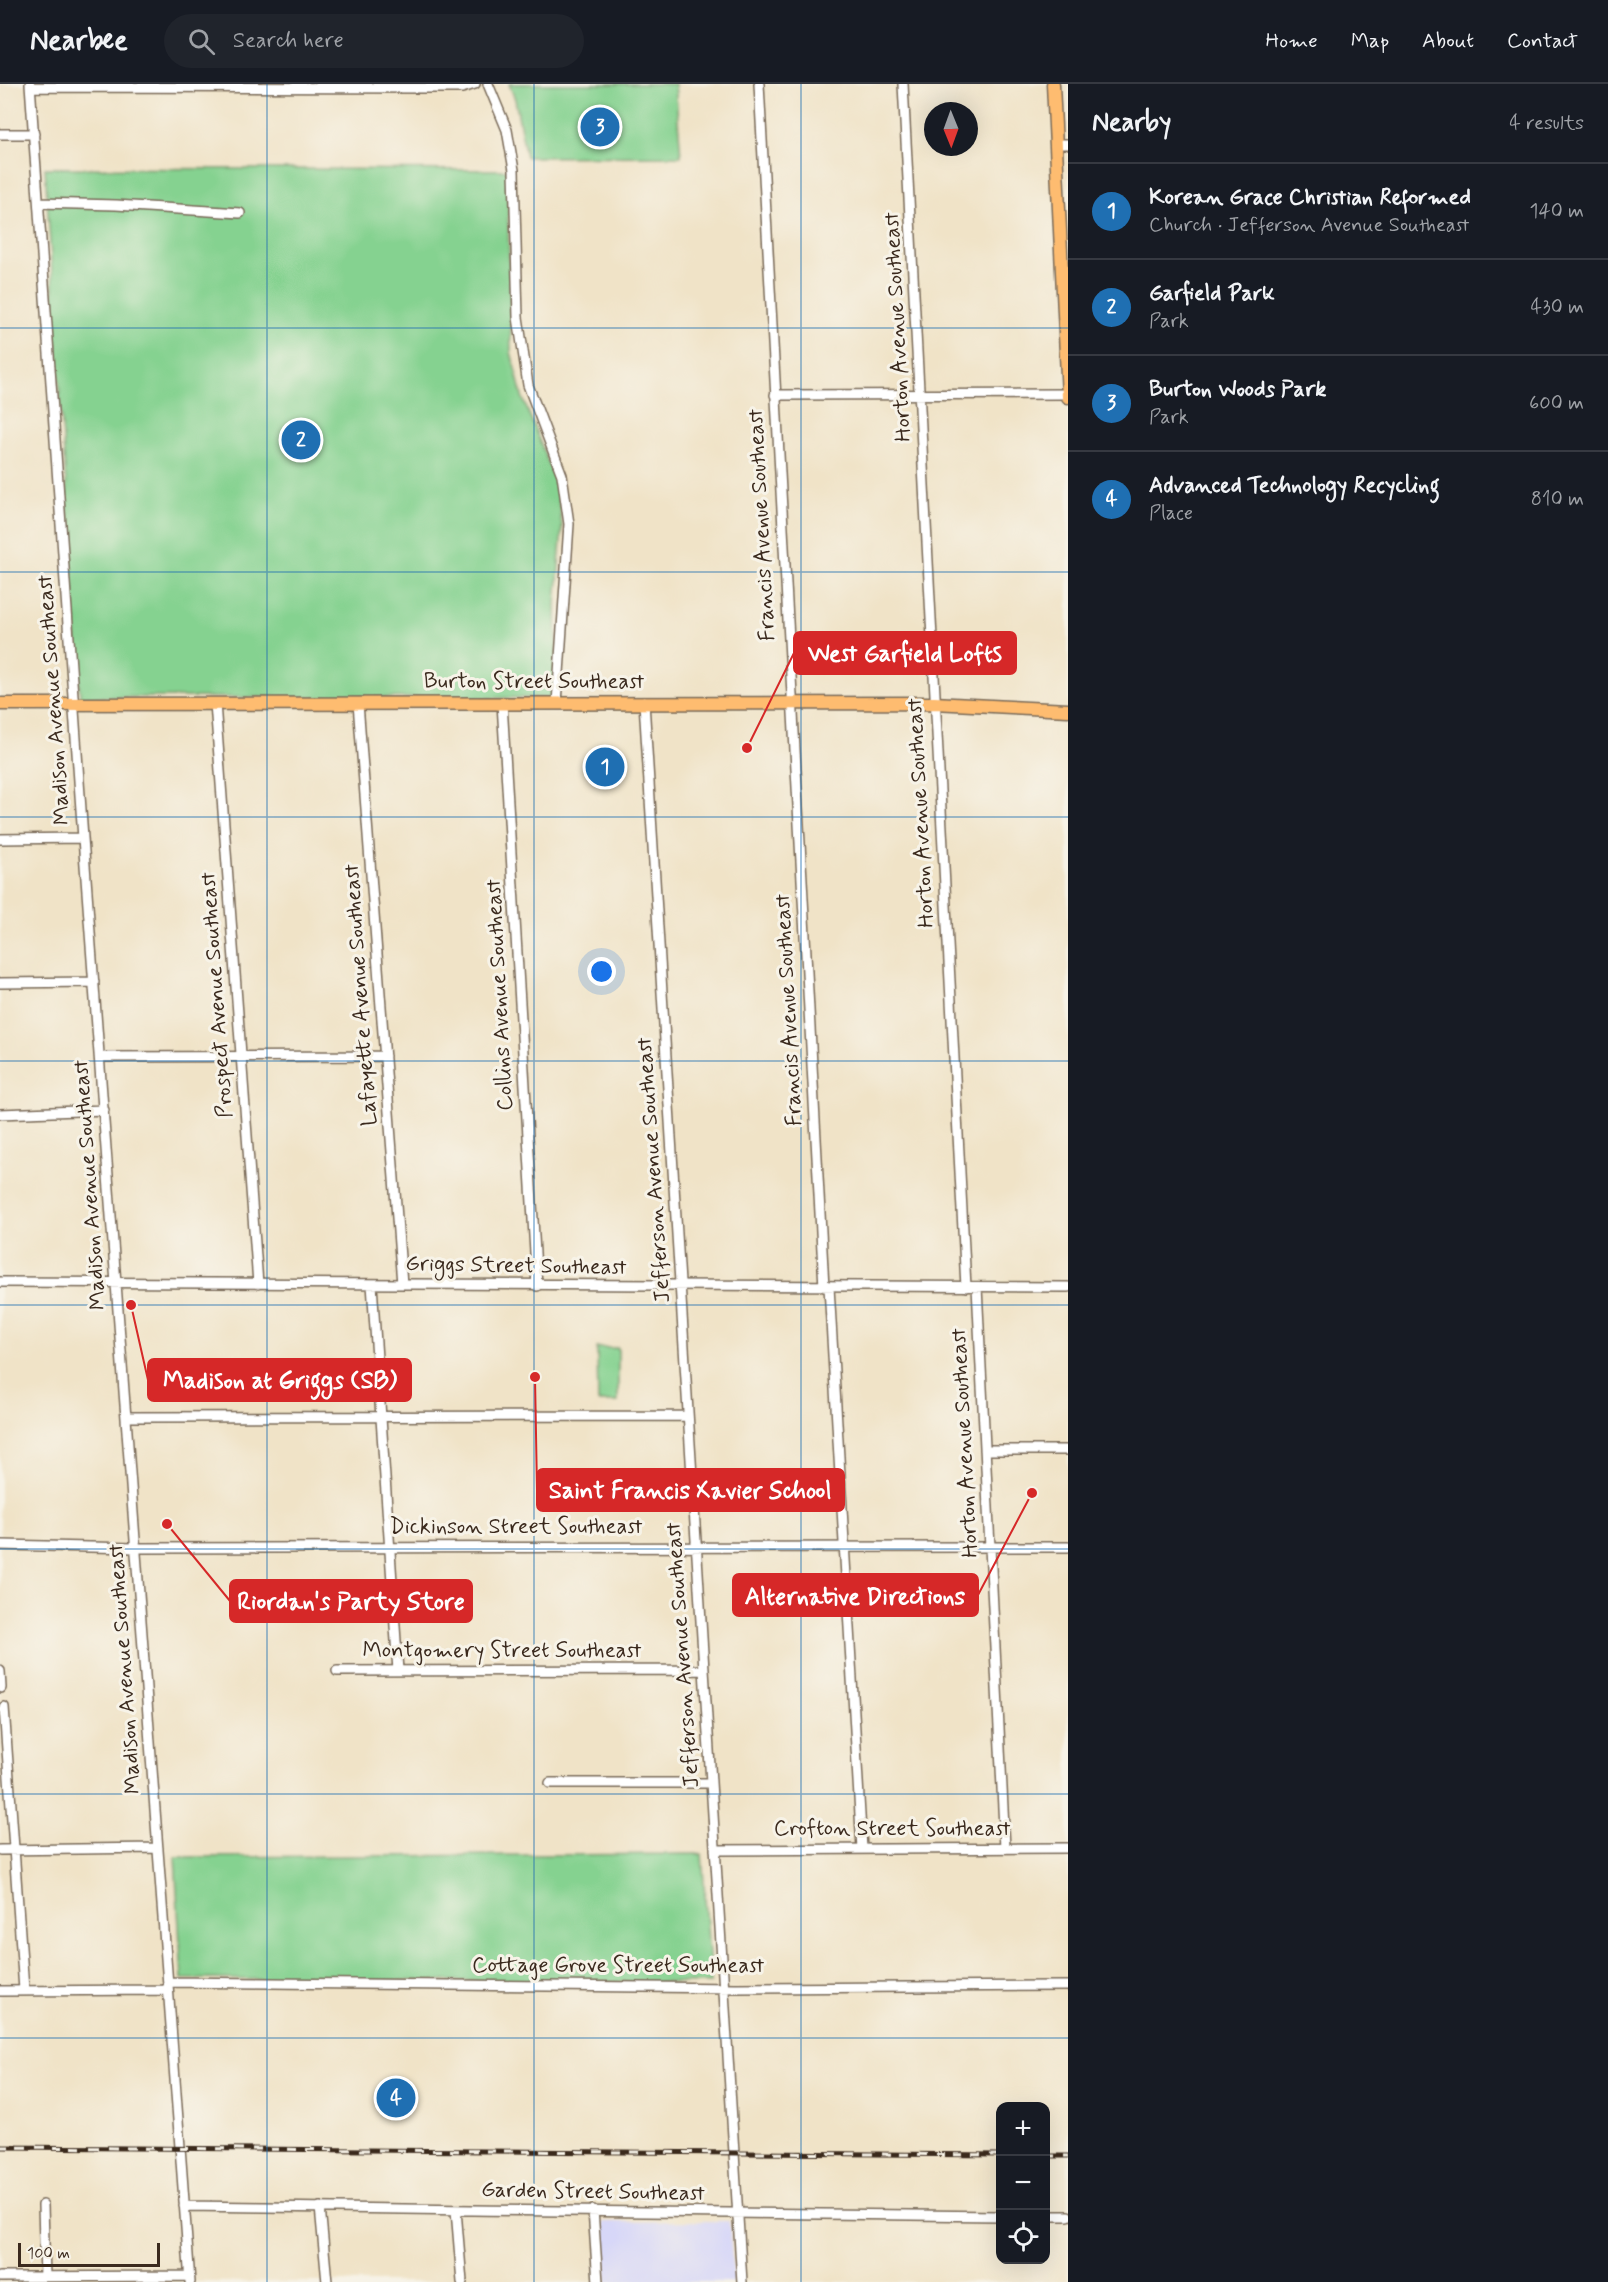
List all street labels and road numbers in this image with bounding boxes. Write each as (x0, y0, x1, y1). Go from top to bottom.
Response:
street label: Horton Avenue Southeast (878, 211, 918, 443)
street label: Francis Avenue Southeast (742, 408, 782, 642)
street label: Madison Avenue Southeast (31, 574, 77, 826)
street label: Burton Street Southeast (424, 668, 644, 696)
street label: Horton Avenue Southeast (901, 697, 941, 929)
street label: Lafayette Avenue Southeast (338, 863, 384, 1127)
street label: Prospect Avenue Southeast (194, 871, 240, 1119)
street label: Collins Avenue Southeast (480, 878, 520, 1112)
street label: Francis Avenue Southeast (769, 893, 809, 1127)
street label: Jefferson Avenue Southeast (631, 1036, 677, 1304)
street label: Madison Avenue Southeast (67, 1059, 113, 1311)
street label: Griggs Street Southeast (405, 1250, 627, 1285)
street label: Horton Avenue Southeast (945, 1327, 985, 1559)
street label: Dickinson Street Southeast (390, 1513, 642, 1541)
street label: Jefferson Avenue Southeast (660, 1521, 706, 1789)
street label: Madison Avenue Southeast (102, 1543, 148, 1795)
street label: Montgomery Street Southeast (363, 1637, 641, 1666)
street label: Crofton Street Southeast (774, 1815, 1010, 1843)
street label: Cottage Grove Street Southeast (472, 1952, 764, 1981)
street label: Garden Street Southeast (481, 2176, 705, 2208)

